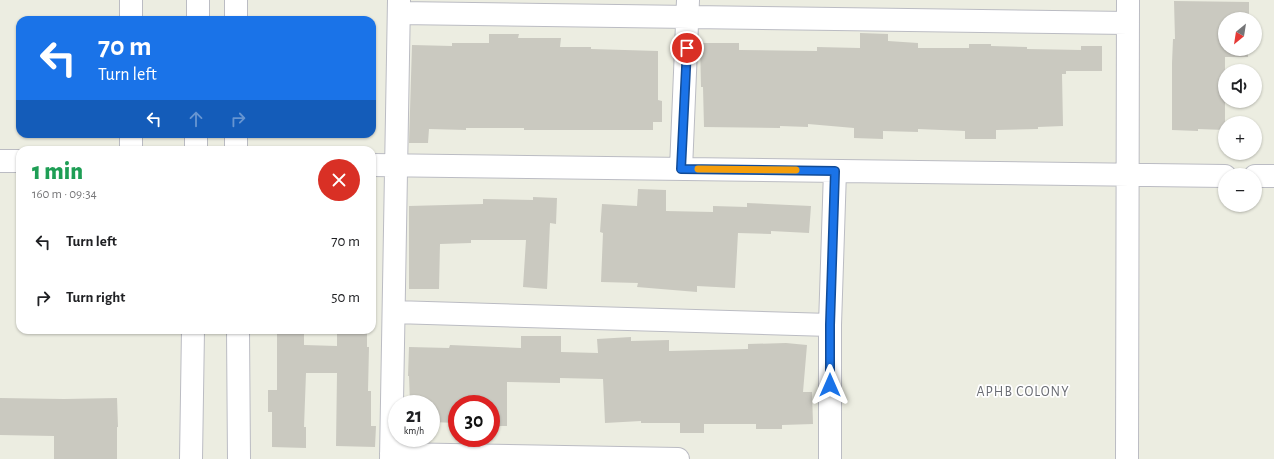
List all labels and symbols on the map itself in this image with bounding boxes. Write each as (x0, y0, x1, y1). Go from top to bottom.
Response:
north arrow (1218, 12, 1262, 56)
pin (670, 31, 704, 65)
position arrow (809, 364, 851, 406)
district label: APHB COLONY (976, 385, 1070, 399)
speed limit sign: 30 (448, 395, 500, 447)

